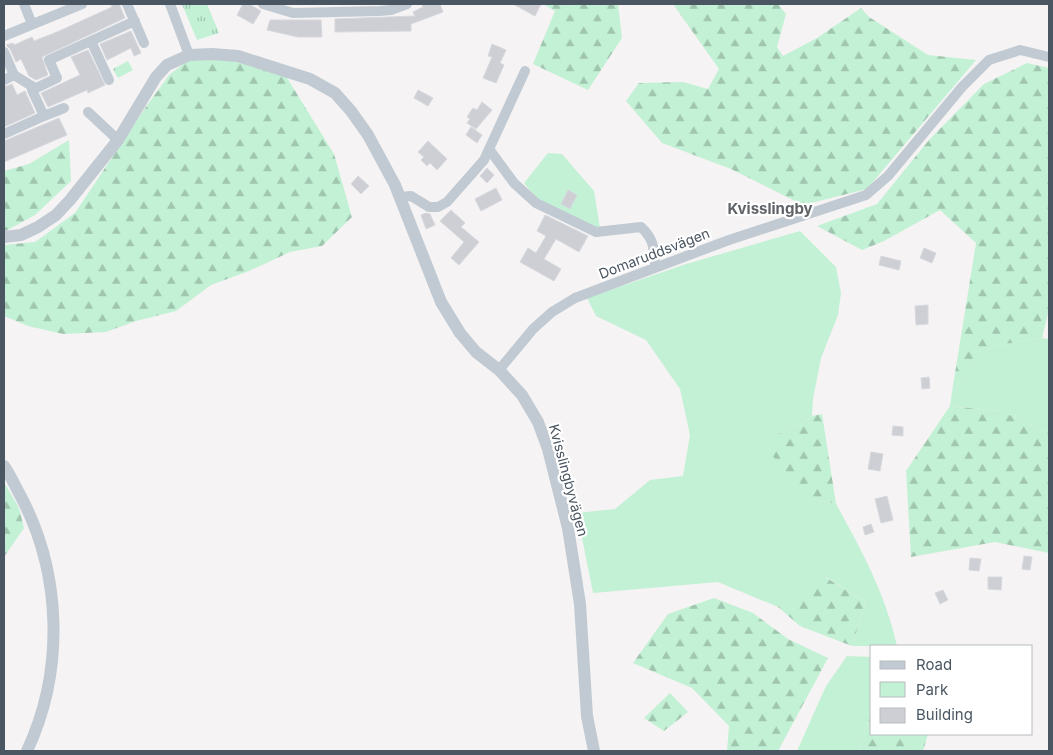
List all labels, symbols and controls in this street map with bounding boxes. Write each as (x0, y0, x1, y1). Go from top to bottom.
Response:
district label: Kvisslingby (727, 199, 813, 218)
street label: Domaruddsvägen (596, 224, 712, 282)
street label: Kvisslingbyvägen (546, 422, 592, 538)
legend (870, 645, 1033, 735)
text: Road (916, 655, 952, 674)
text: Park (916, 680, 949, 699)
text: Building (916, 705, 973, 724)

